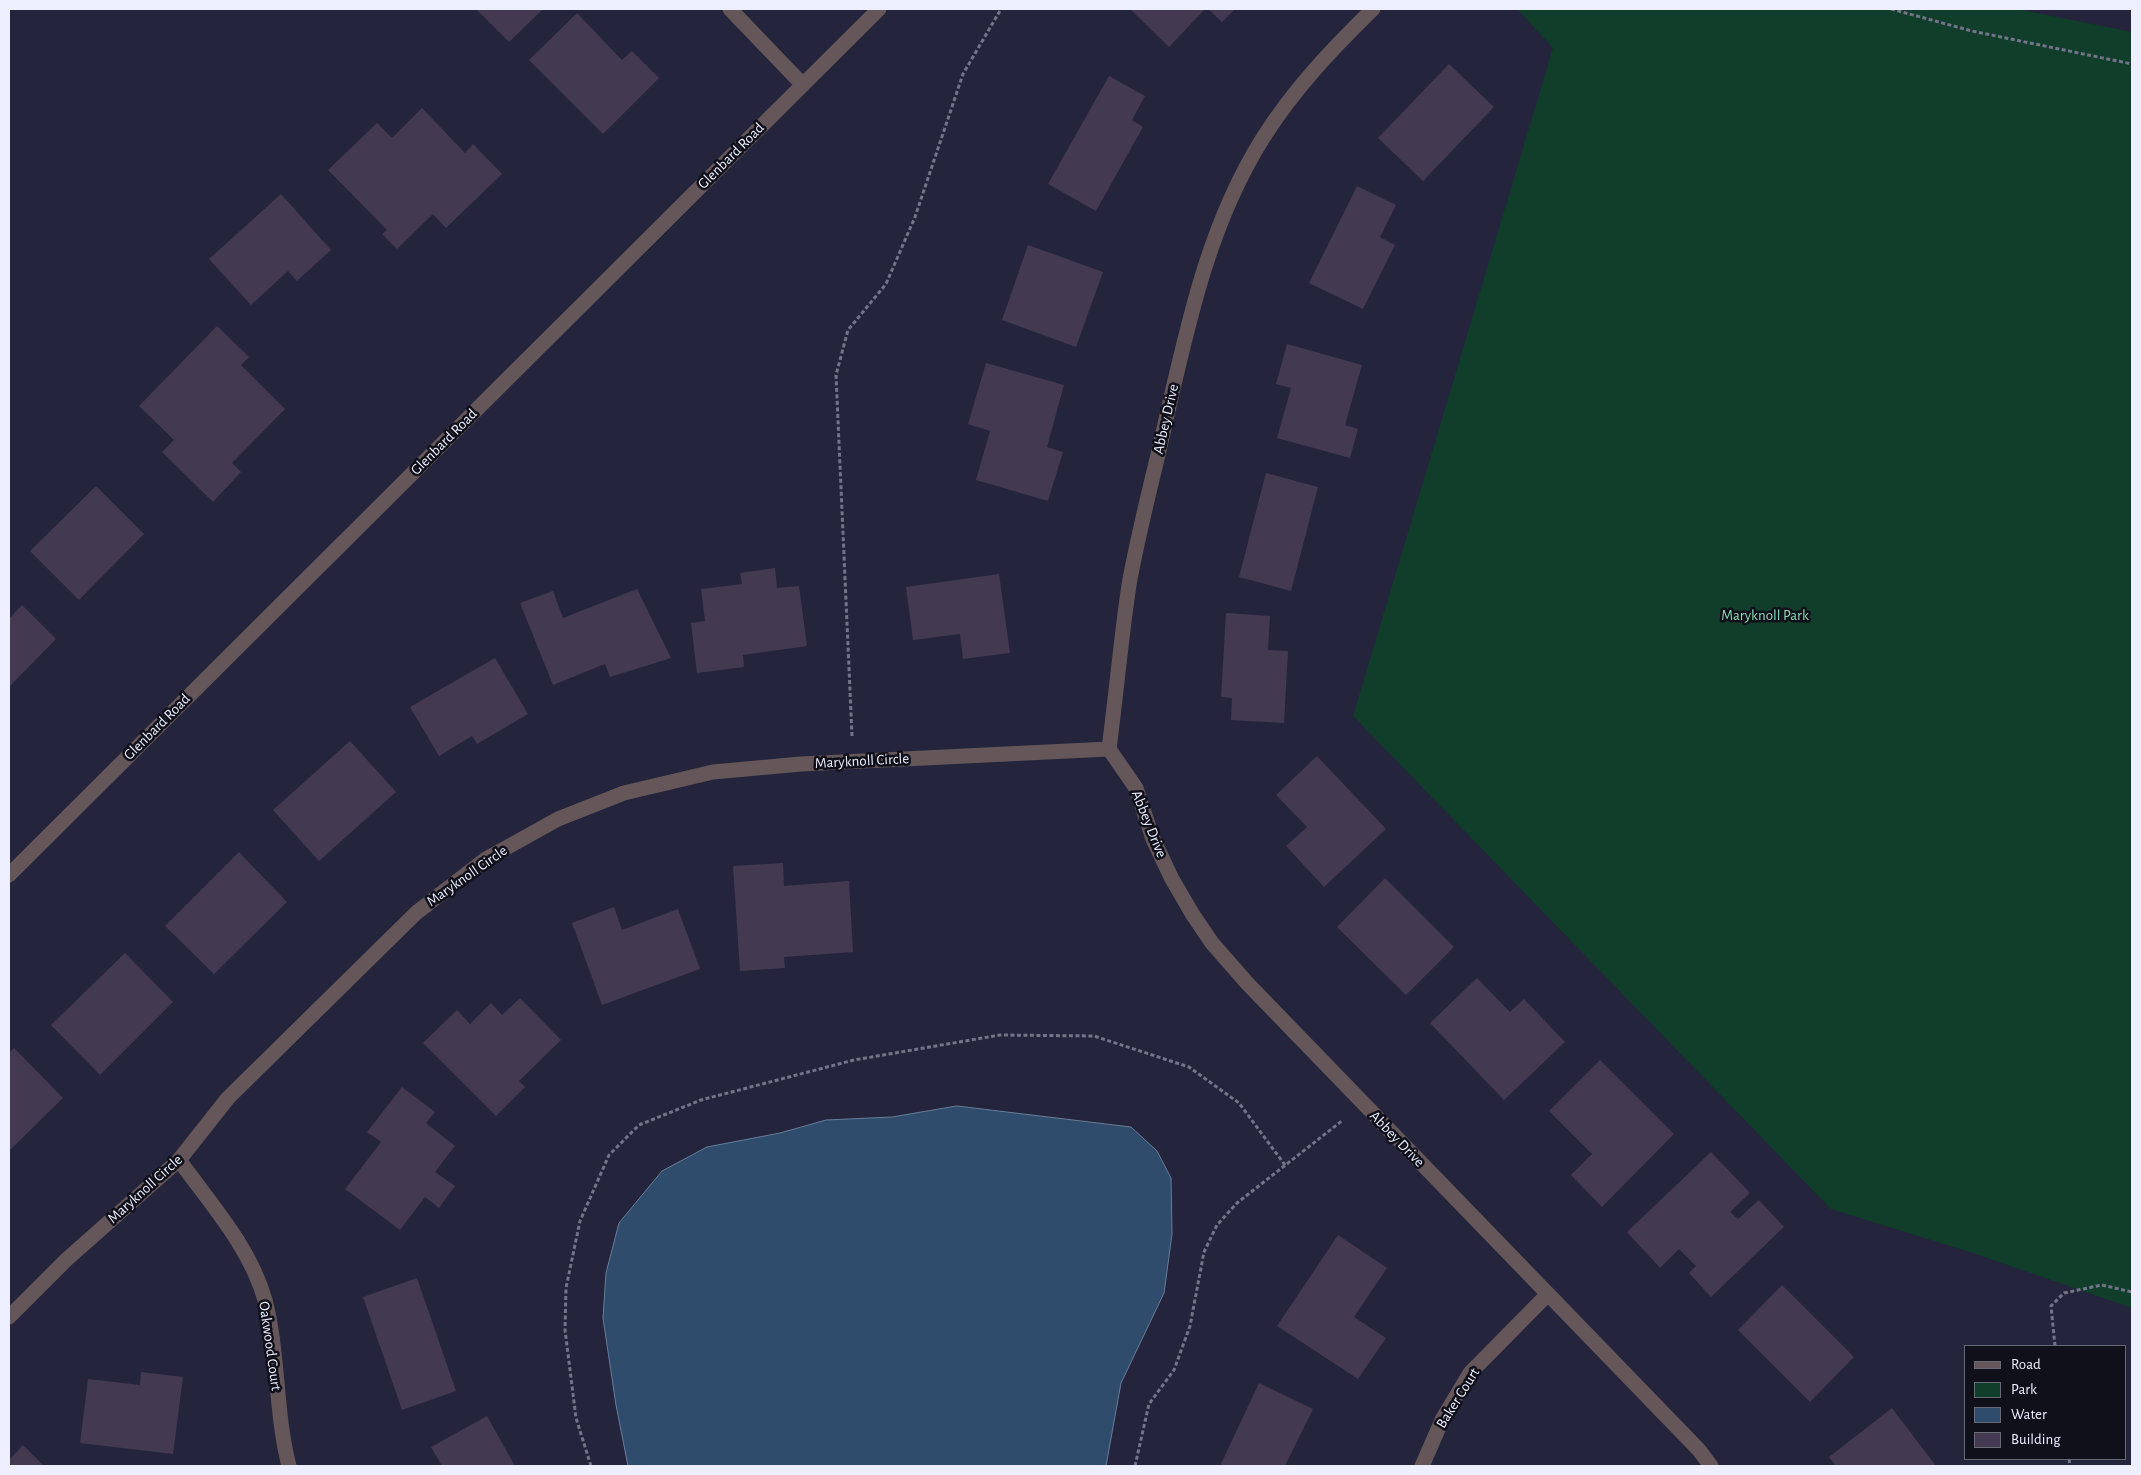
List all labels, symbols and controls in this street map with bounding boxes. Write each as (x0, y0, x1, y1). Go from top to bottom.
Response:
street label: Glenbard Road (694, 119, 768, 193)
street label: Abbey Drive (1149, 382, 1183, 456)
street label: Glenbard Road (407, 405, 481, 479)
park label: Maryknoll Park (1721, 606, 1809, 624)
street label: Glenbard Road (120, 690, 194, 764)
street label: Maryknoll Circle (814, 750, 910, 772)
street label: Abbey Drive (1127, 788, 1171, 860)
street label: Maryknoll Circle (423, 842, 511, 910)
street label: Abbey Drive (1366, 1107, 1428, 1171)
street label: Maryknoll Circle (104, 1151, 186, 1227)
street label: Oakwood Court (255, 1300, 285, 1392)
legend (1964, 1345, 2126, 1460)
text: Road (2011, 1357, 2041, 1372)
street label: Baker Court (1432, 1364, 1484, 1432)
text: Park (2011, 1382, 2037, 1397)
text: Water (2011, 1407, 2047, 1422)
text: Building (2011, 1432, 2061, 1447)

